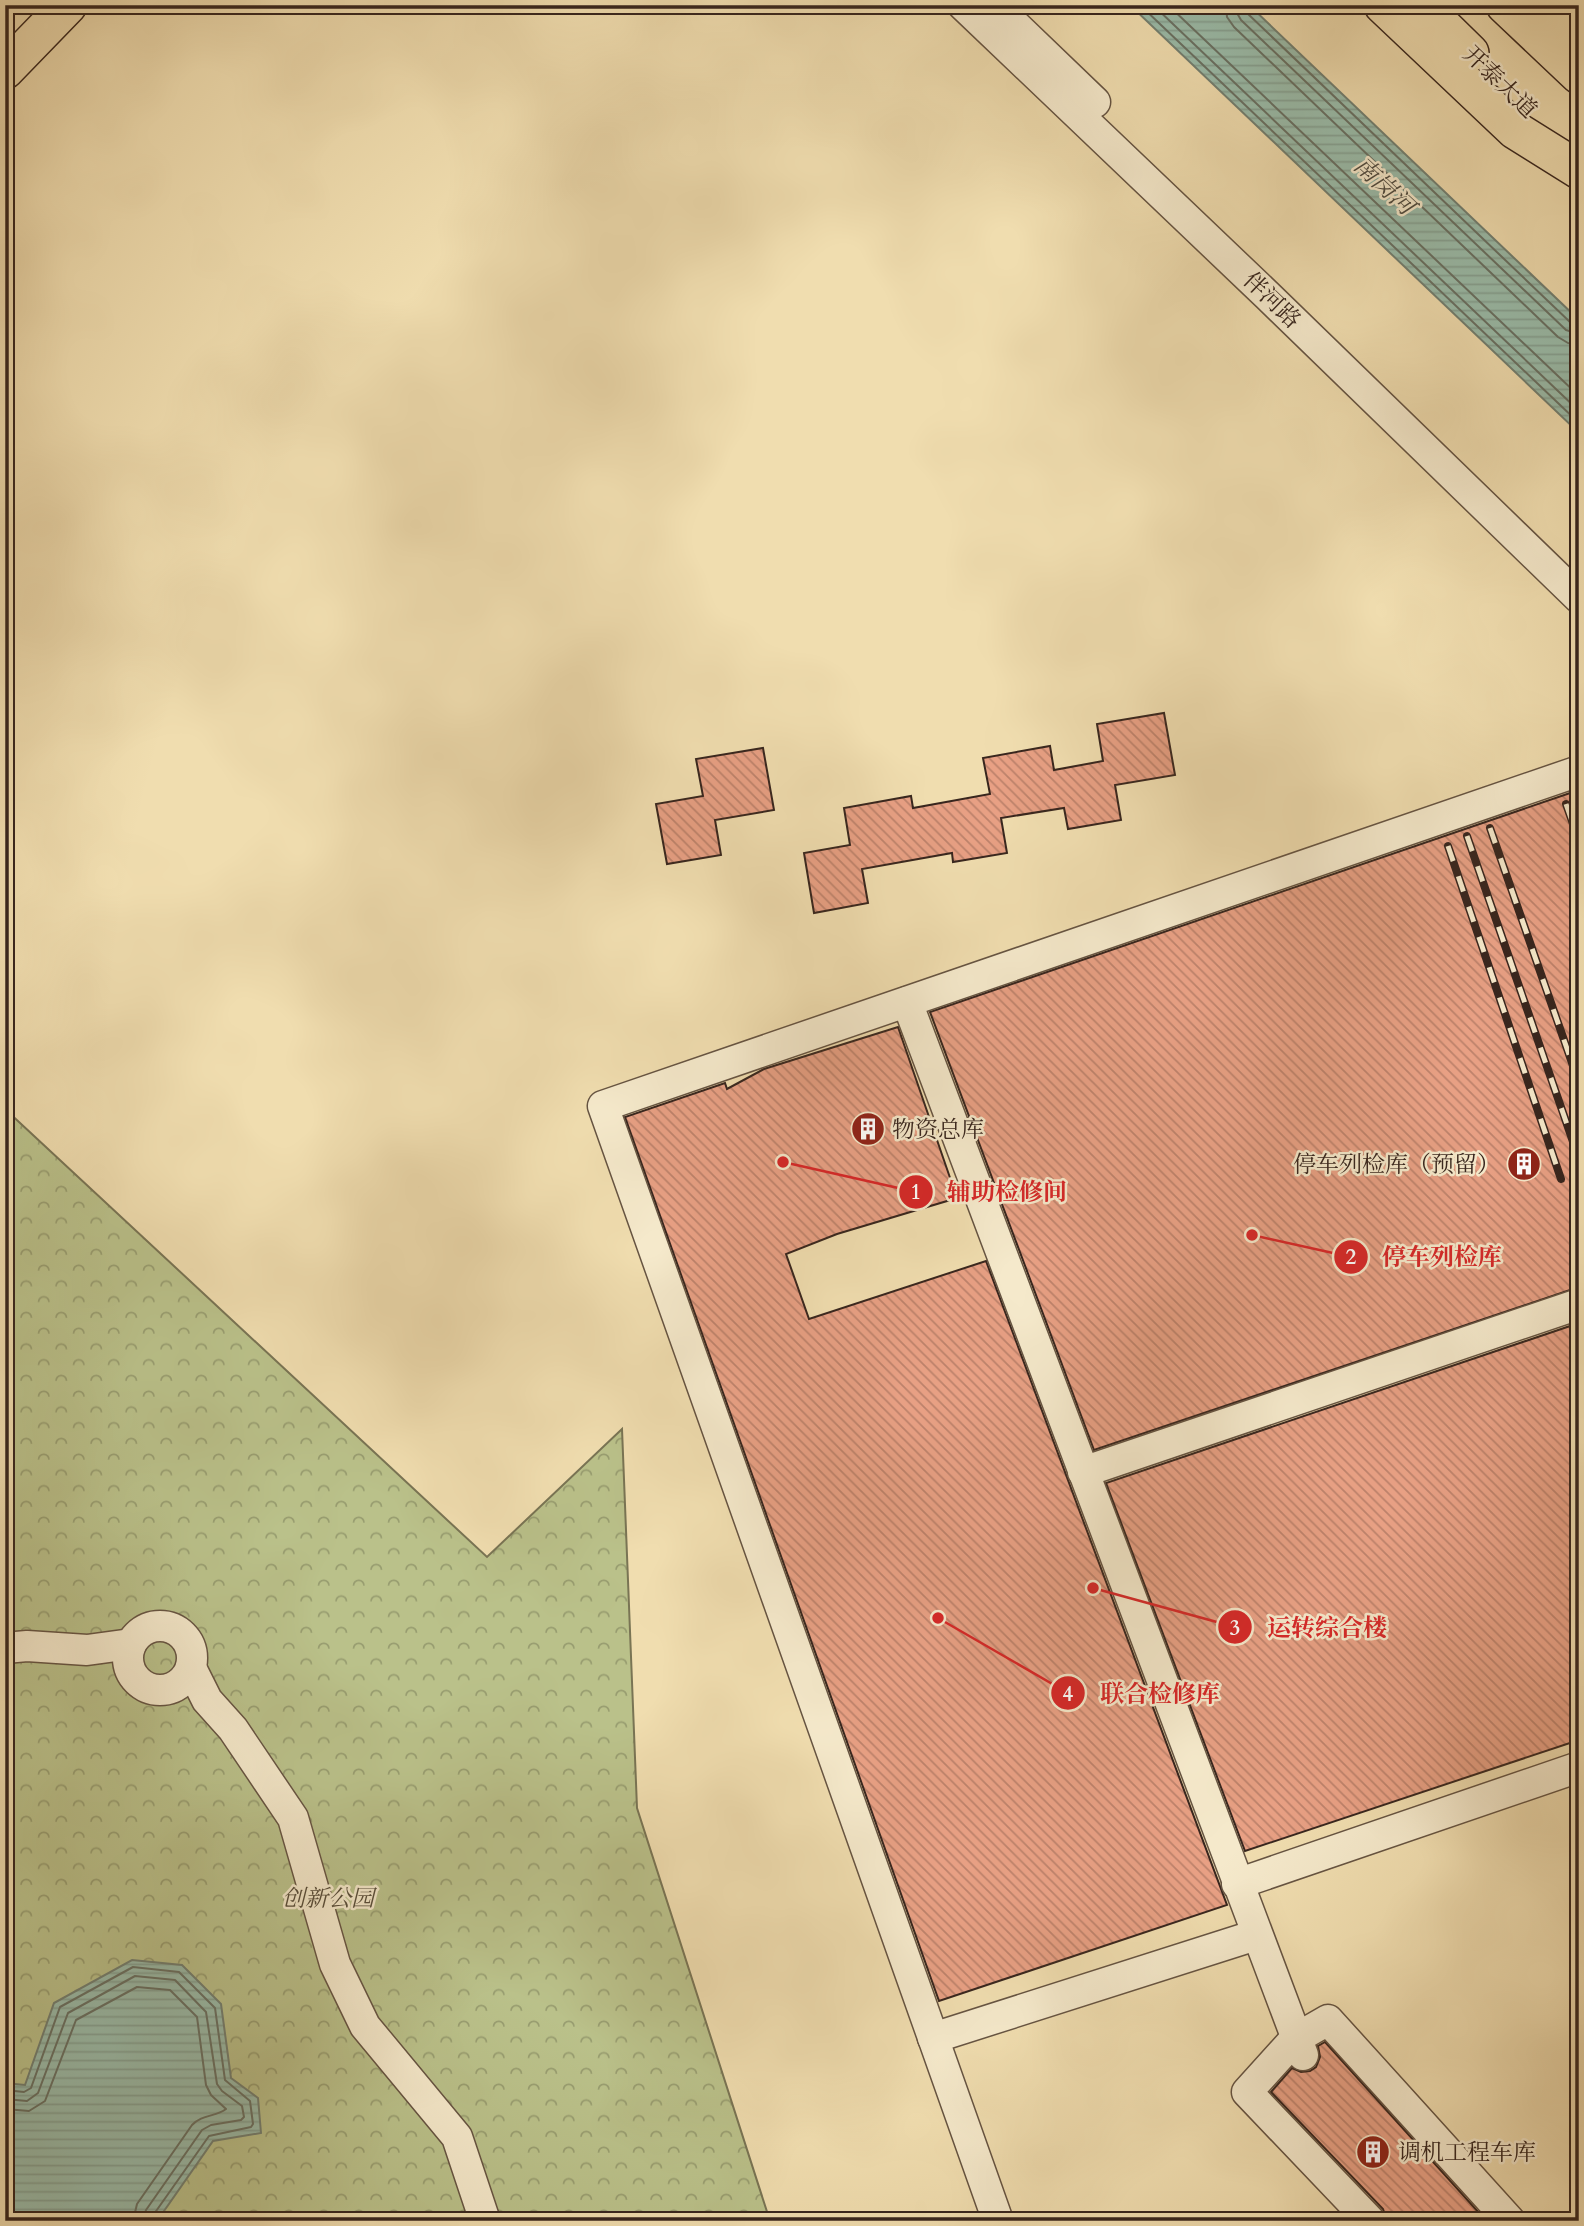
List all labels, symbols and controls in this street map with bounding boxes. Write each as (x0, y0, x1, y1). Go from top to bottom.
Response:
street label: 开泰大道 (1456, 39, 1544, 125)
water label: 南岗河 (1346, 149, 1425, 225)
street label: 伴河路 (1236, 265, 1308, 335)
building icon: 物资总库 (849, 1110, 887, 1148)
place label: 物资总库 (892, 1114, 984, 1145)
building icon: 停车列检库（预留） (1505, 1145, 1543, 1183)
place label: 停车列检库（预留） (1293, 1149, 1500, 1180)
callout: 辅助检修间 (898, 1169, 1081, 1214)
text: 辅助检修间 (947, 1176, 1067, 1209)
text: 1 (911, 1178, 921, 1207)
callout: 停车列检库 (1333, 1234, 1516, 1279)
text: 停车列检库 (1382, 1241, 1502, 1274)
text: 2 (1346, 1243, 1357, 1272)
callout: 运转综合楼 (1218, 1605, 1401, 1650)
text: 运转综合楼 (1267, 1612, 1387, 1645)
text: 3 (1230, 1614, 1240, 1643)
callout: 联合检修库 (1051, 1671, 1234, 1716)
text: 联合检修库 (1100, 1678, 1220, 1711)
text: 4 (1063, 1680, 1074, 1709)
park label: 创新公园 (282, 1883, 378, 1914)
building icon: 调机工程车库 (1354, 2133, 1392, 2171)
place label: 调机工程车库 (1398, 2137, 1536, 2168)

